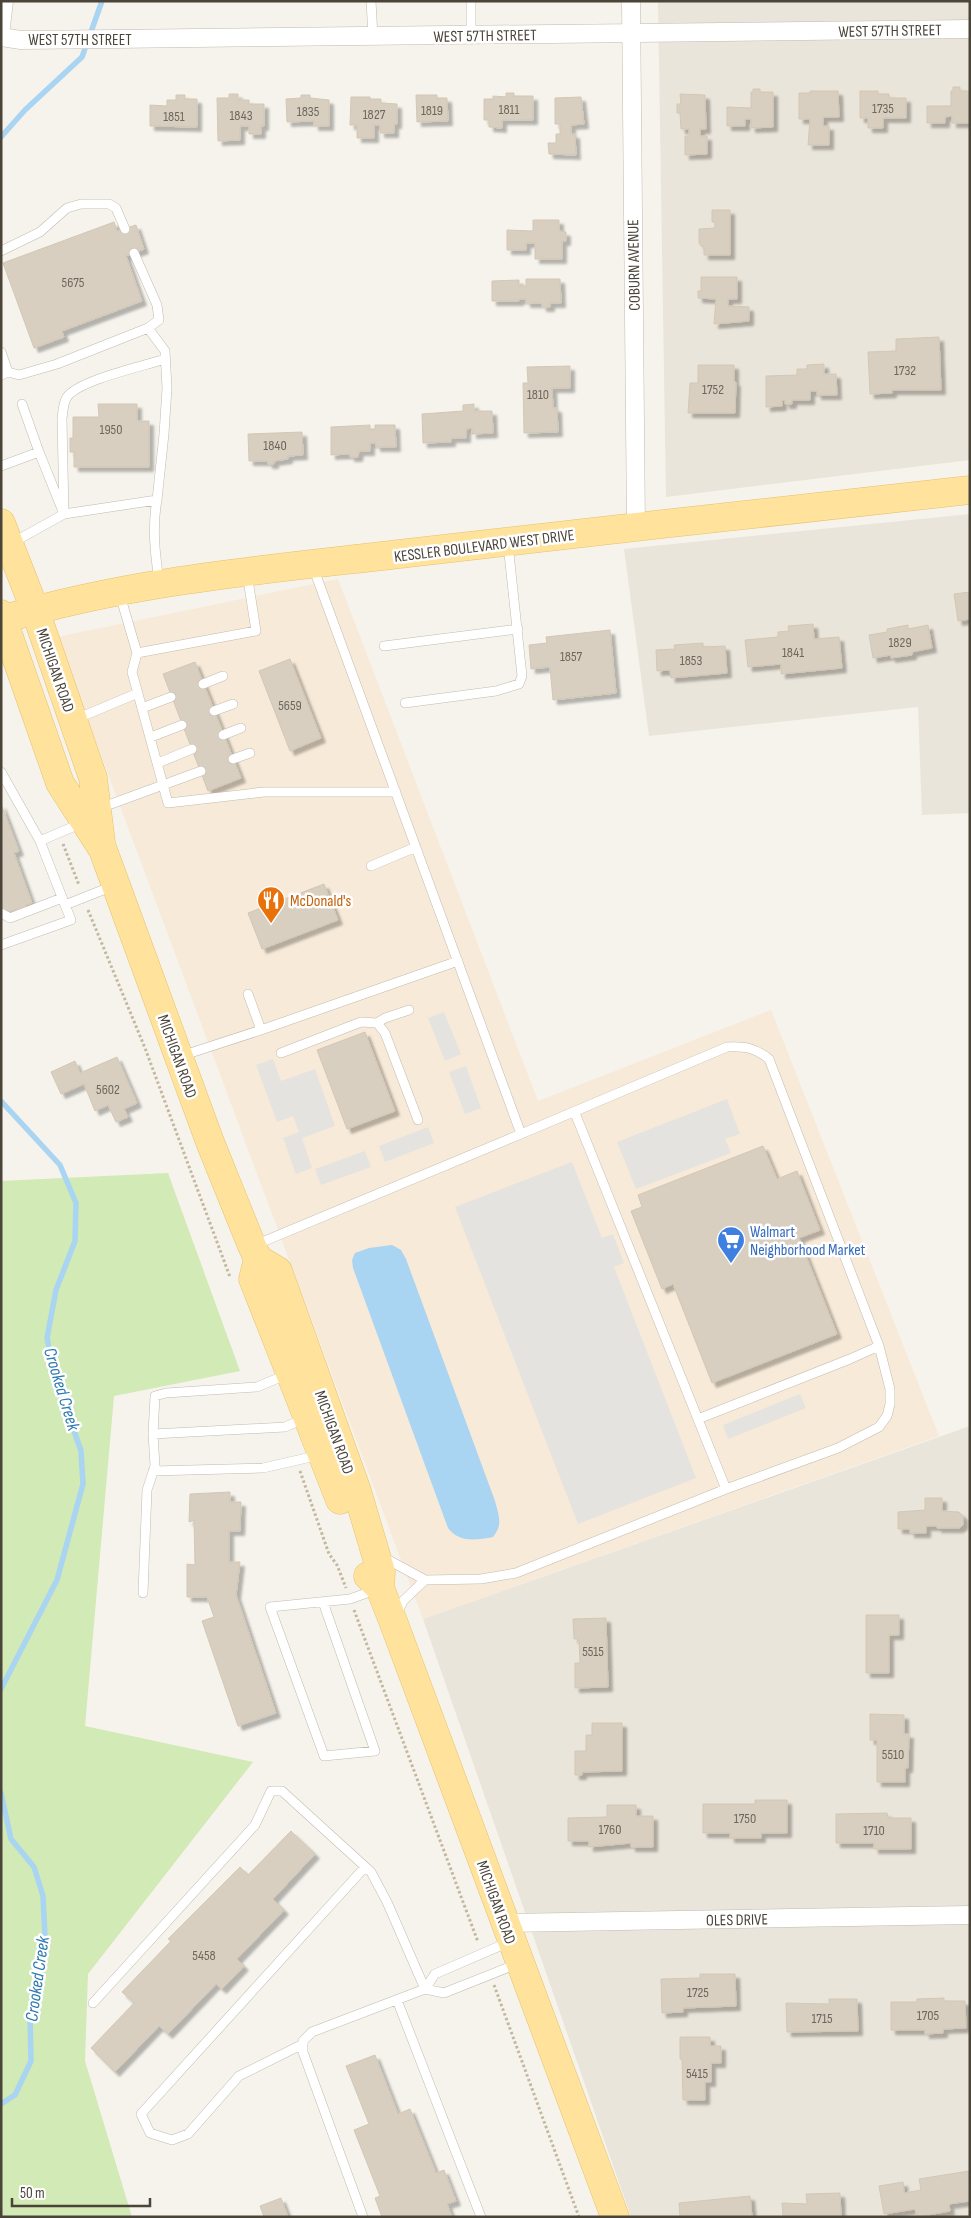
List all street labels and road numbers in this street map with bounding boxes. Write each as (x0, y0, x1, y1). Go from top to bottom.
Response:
street label: WEST 57TH STREET (838, 21, 942, 42)
street label: WEST 57TH STREET (433, 26, 537, 47)
street label: WEST 57TH STREET (28, 31, 132, 50)
street label: COBURN AVENUE (624, 219, 645, 311)
street label: KESSLER BOULEVARD WEST DRIVE (393, 526, 575, 567)
street label: MICHIGAN ROAD (31, 626, 78, 715)
street label: MICHIGAN ROAD (153, 1012, 200, 1101)
street label: MICHIGAN ROAD (310, 1388, 357, 1477)
street label: MICHIGAN ROAD (472, 1858, 519, 1947)
street label: OLES DRIVE (706, 1910, 768, 1931)

